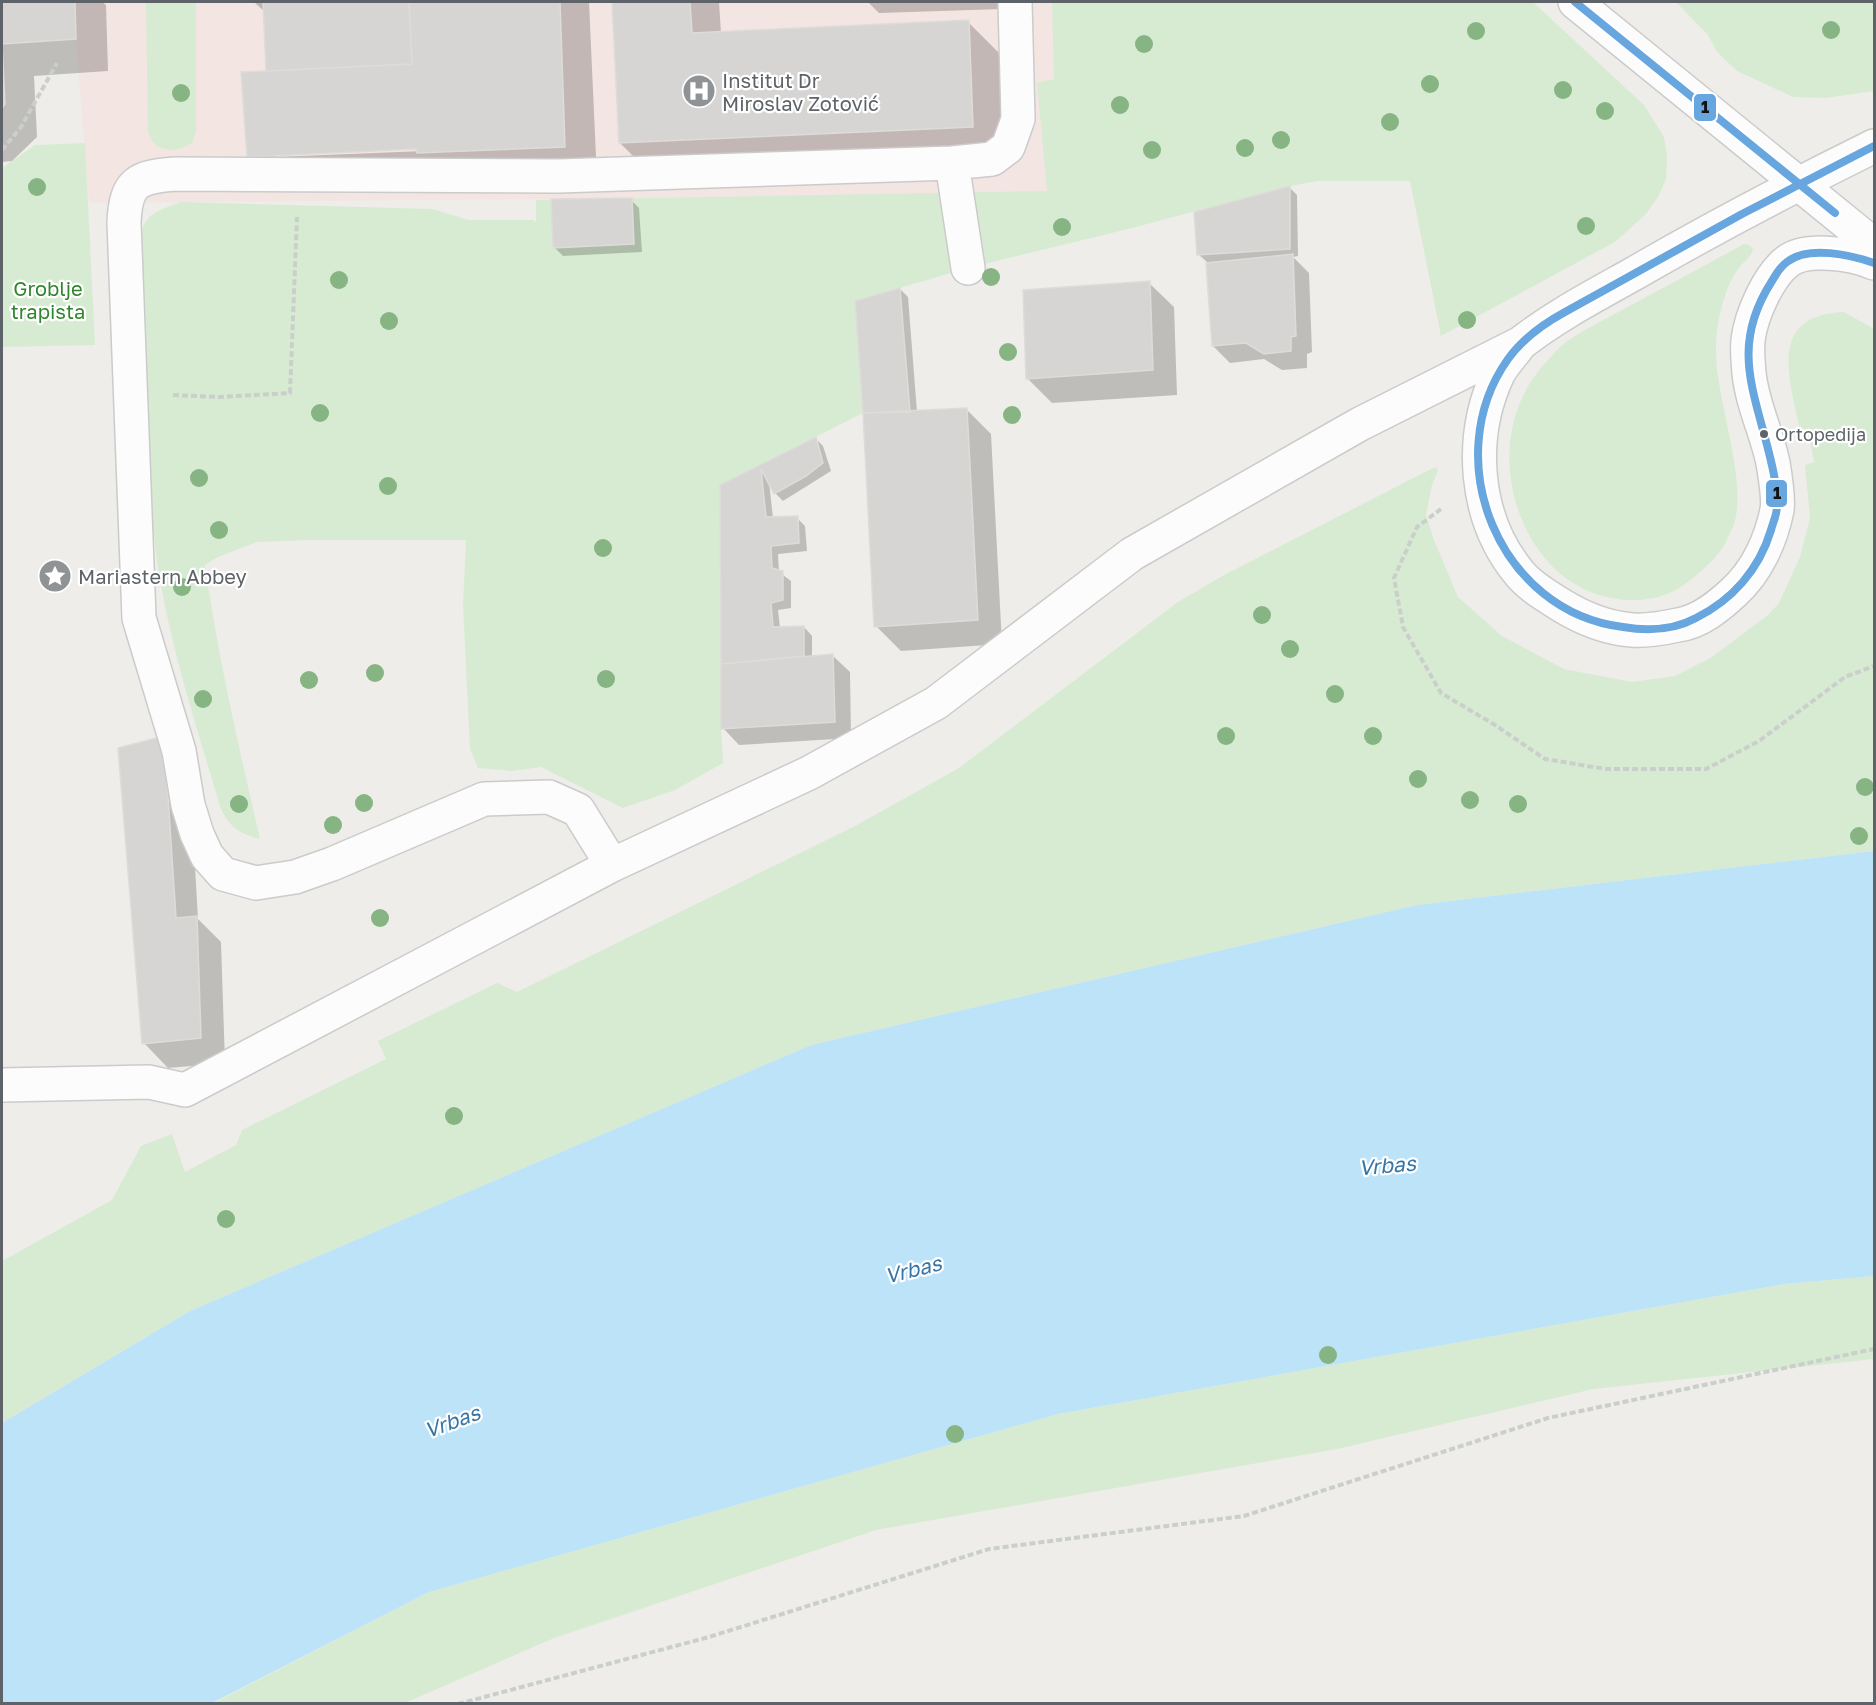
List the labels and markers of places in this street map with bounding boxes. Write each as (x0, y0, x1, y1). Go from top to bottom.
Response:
place label: Institut Dr Miroslav Zotović (722, 68, 879, 115)
hospital icon: Institut Dr Miroslav Zotović (681, 73, 717, 109)
place label: Ortopedija (1775, 423, 1866, 445)
marker: Ortopedija (1758, 428, 1770, 440)
place icon: Mariastern Abbey (37, 558, 73, 594)
place label: Mariastern Abbey (78, 564, 247, 588)

